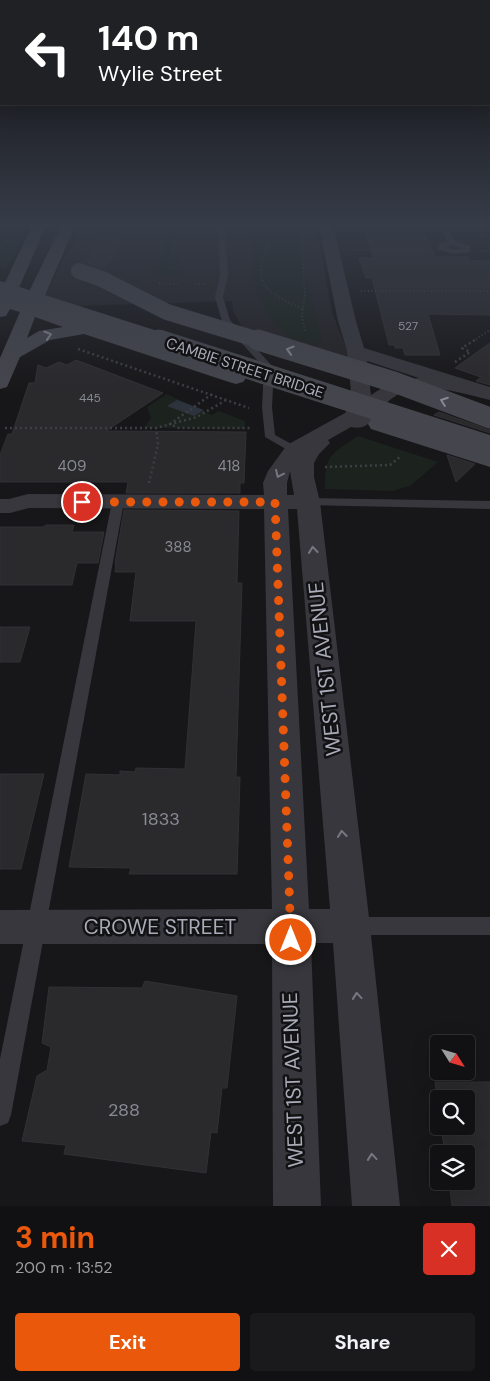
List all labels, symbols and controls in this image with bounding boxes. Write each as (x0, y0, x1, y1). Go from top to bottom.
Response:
text: 140 m (98, 15, 199, 61)
icon: left (15, 20, 80, 85)
text: Wylie Street (98, 59, 222, 88)
house number: 527 (398, 318, 418, 334)
one-way arrow (43, 331, 52, 341)
street label: CAMBIE STREET BRIDGE (164, 333, 326, 403)
one-way arrow (287, 345, 295, 355)
house number: 445 (79, 390, 101, 406)
one-way arrow (441, 397, 449, 407)
house number: 409 (58, 456, 86, 476)
house number: 418 (218, 456, 240, 476)
one-way arrow (274, 469, 285, 478)
pin (61, 481, 103, 523)
icon: arrive (68, 488, 96, 516)
house number: 388 (164, 537, 192, 557)
one-way arrow (308, 546, 319, 554)
street label: WEST 1ST AVENUE (302, 580, 348, 758)
house number: 1833 (142, 807, 180, 831)
one-way arrow (336, 830, 347, 838)
street label: CROWE STREET (84, 913, 237, 941)
position arrow (264, 913, 316, 965)
one-way arrow (352, 991, 363, 999)
street label: WEST 1ST AVENUE (276, 992, 310, 1168)
north arrow (430, 1035, 475, 1080)
map controls (430, 1035, 475, 1190)
button: search (430, 1090, 475, 1135)
house number: 288 (108, 1098, 140, 1122)
button: layers (430, 1145, 475, 1190)
one-way arrow (366, 1153, 377, 1161)
text: 3 min (15, 1218, 95, 1257)
button: close (423, 1223, 475, 1275)
text: 200 m · 13:52 (15, 1257, 113, 1278)
button: Exit (15, 1313, 240, 1371)
button: Share (250, 1313, 475, 1371)

